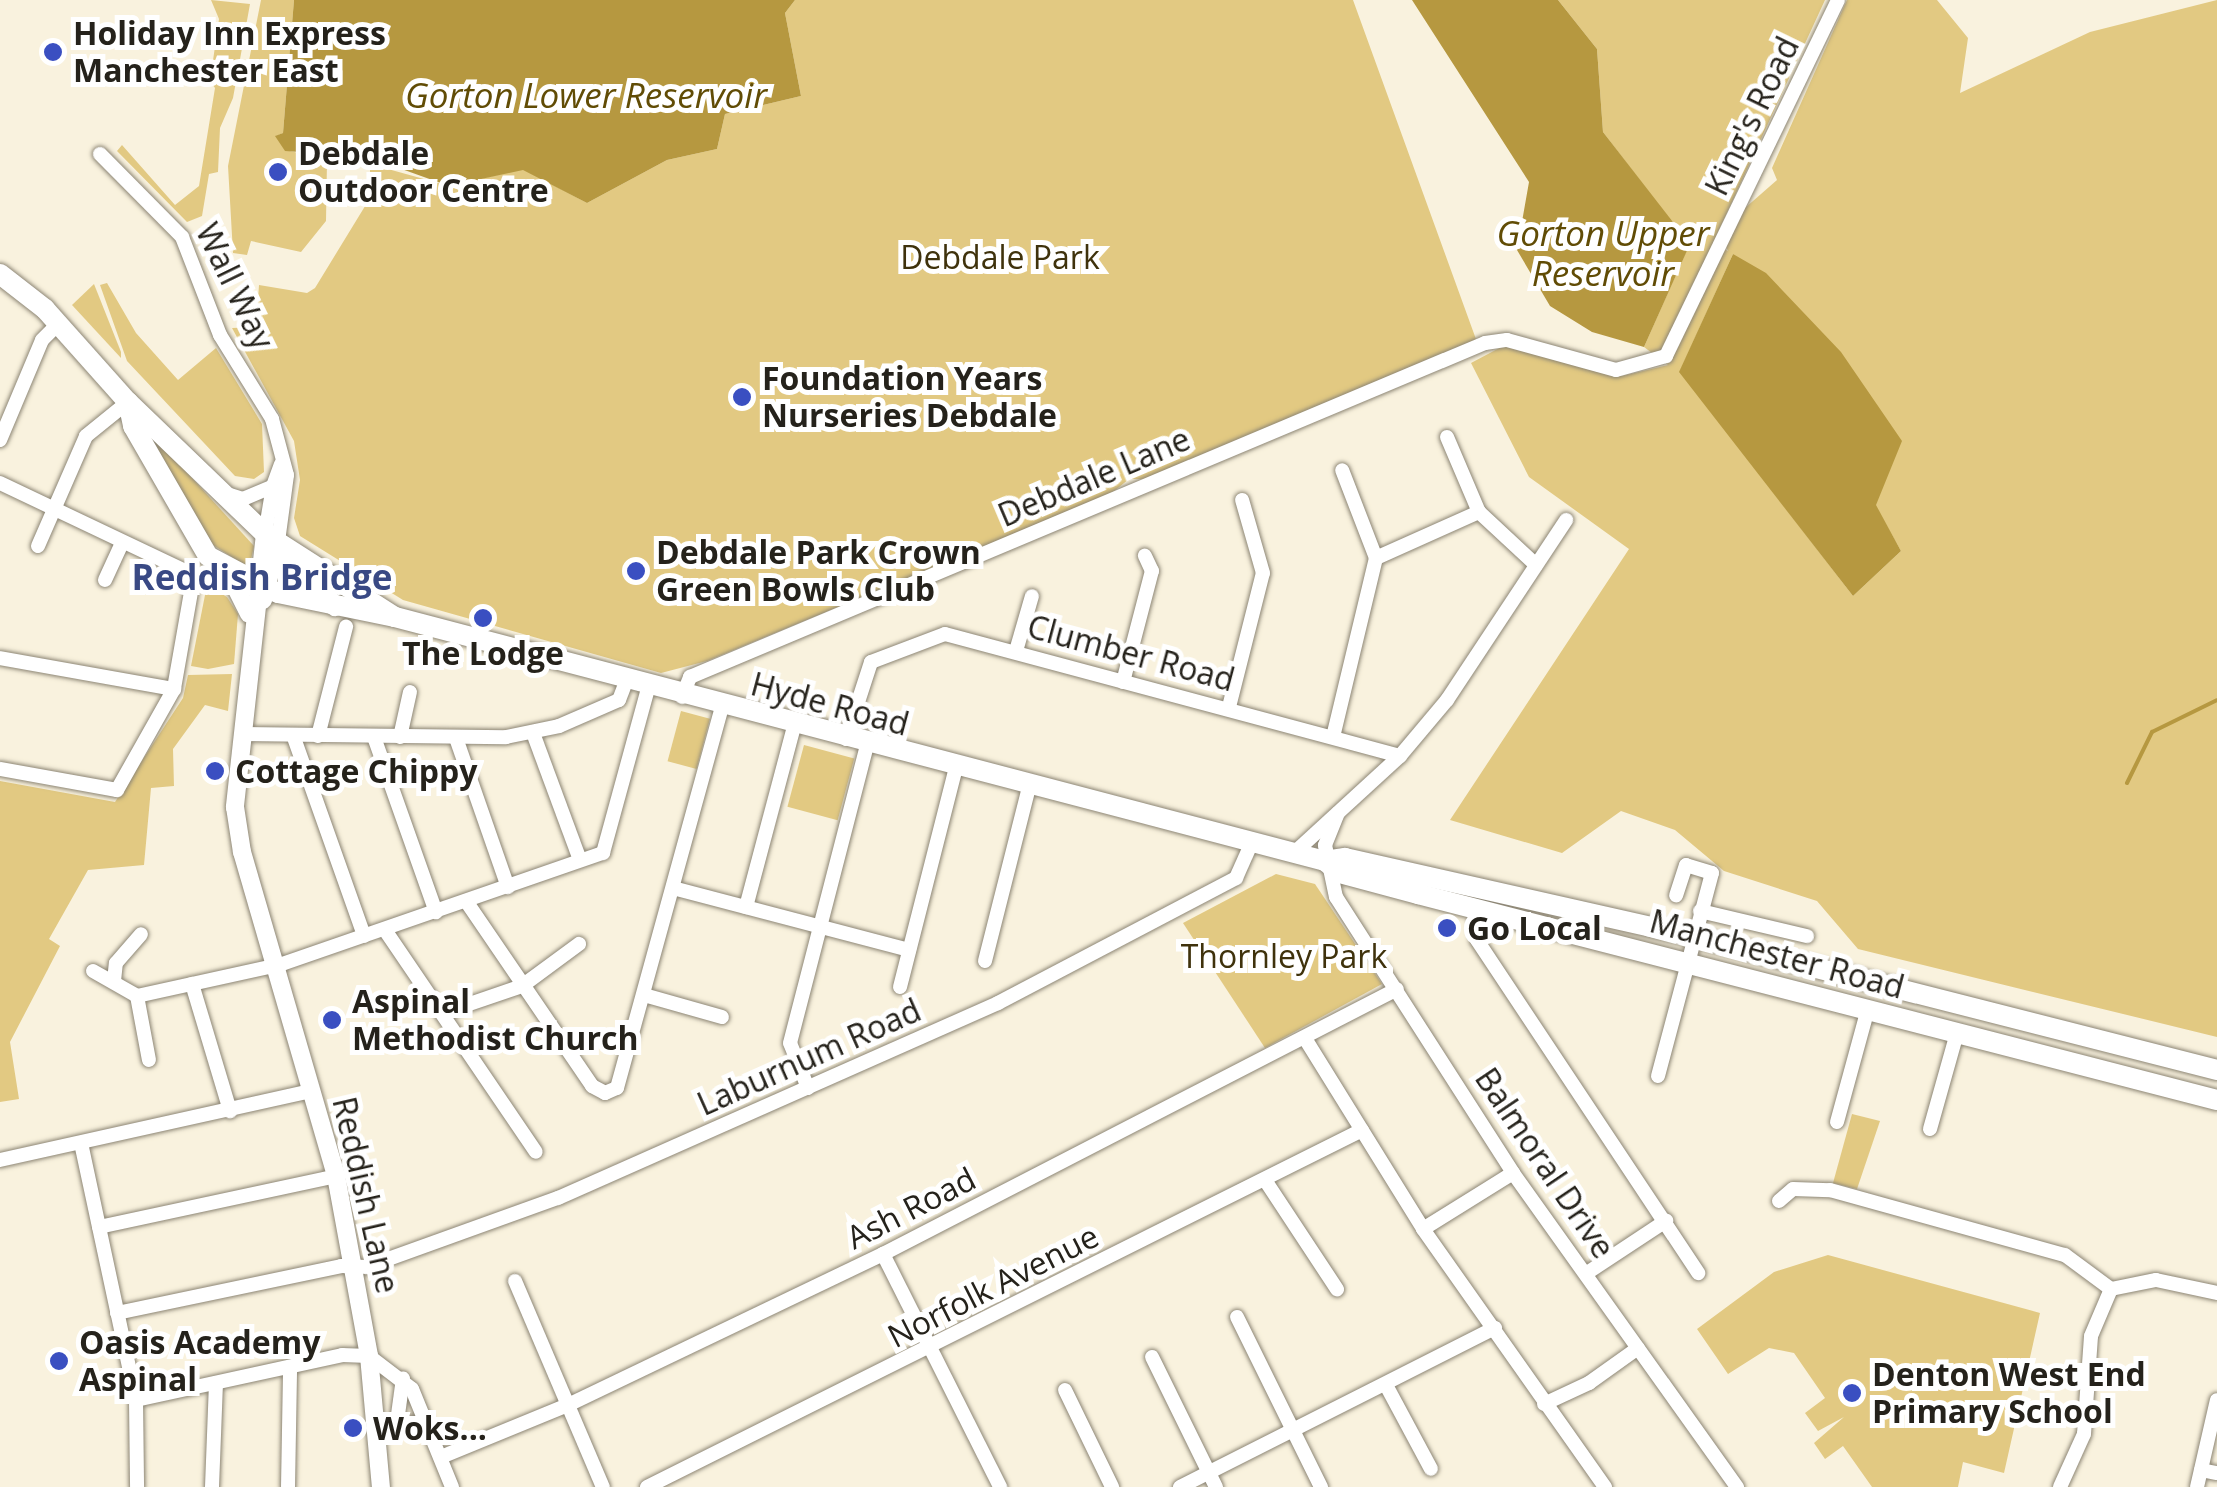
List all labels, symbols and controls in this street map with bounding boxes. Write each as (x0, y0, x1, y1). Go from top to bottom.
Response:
place label: Holiday Inn Express Manchester East (73, 15, 386, 90)
street label: King's Road (1697, 30, 1807, 202)
marker: Holiday Inn Express Manchester East (42, 41, 64, 63)
water label: Gorton Lower Reservoir (405, 74, 767, 116)
place label: Debdale Outdoor Centre (298, 135, 549, 210)
marker: Debdale Outdoor Centre (267, 161, 289, 183)
water label: Gorton Upper Reservoir (1496, 212, 1710, 294)
street label: Wall Way (188, 217, 282, 355)
park label: Debdale Park (900, 238, 1100, 276)
place label: Foundation Years Nurseries Debdale (762, 360, 1057, 435)
marker: Foundation Years Nurseries Debdale (731, 386, 753, 408)
street label: Debdale Lane (992, 419, 1196, 535)
place label: Debdale Park Crown Green Bowls Club (656, 534, 981, 609)
district label: Reddish Bridge (132, 556, 392, 598)
marker: Debdale Park Crown Green Bowls Club (625, 560, 647, 582)
marker: The Lodge (472, 607, 494, 629)
street label: Clumber Road (1023, 607, 1239, 699)
place label: The Lodge (402, 634, 564, 672)
street label: Hyde Road (747, 665, 913, 743)
place label: Cottage Chippy (235, 752, 478, 790)
marker: Cottage Chippy (204, 760, 226, 782)
street label: Manchester Road (1646, 902, 1908, 1006)
place label: Go Local (1467, 909, 1602, 947)
marker: Go Local (1436, 917, 1458, 939)
park label: Thornley Park (1181, 937, 1387, 975)
place label: Aspinal Methodist Church (352, 983, 638, 1058)
street label: Laburnum Road (691, 991, 927, 1123)
marker: Aspinal Methodist Church (321, 1009, 343, 1031)
street label: Balmoral Drive (1467, 1061, 1623, 1265)
street label: Reddish Lane (325, 1093, 407, 1297)
street label: Ash Road (840, 1159, 982, 1257)
street label: Norfolk Avenue (881, 1216, 1105, 1356)
place label: Oasis Academy Aspinal (79, 1324, 320, 1399)
marker: Oasis Academy Aspinal (48, 1350, 70, 1372)
place label: Denton West End Primary School (1872, 1356, 2146, 1431)
marker: Denton West End Primary School (1841, 1382, 1863, 1404)
place label: Woks... (373, 1409, 487, 1447)
marker: Woks... (342, 1417, 364, 1439)

